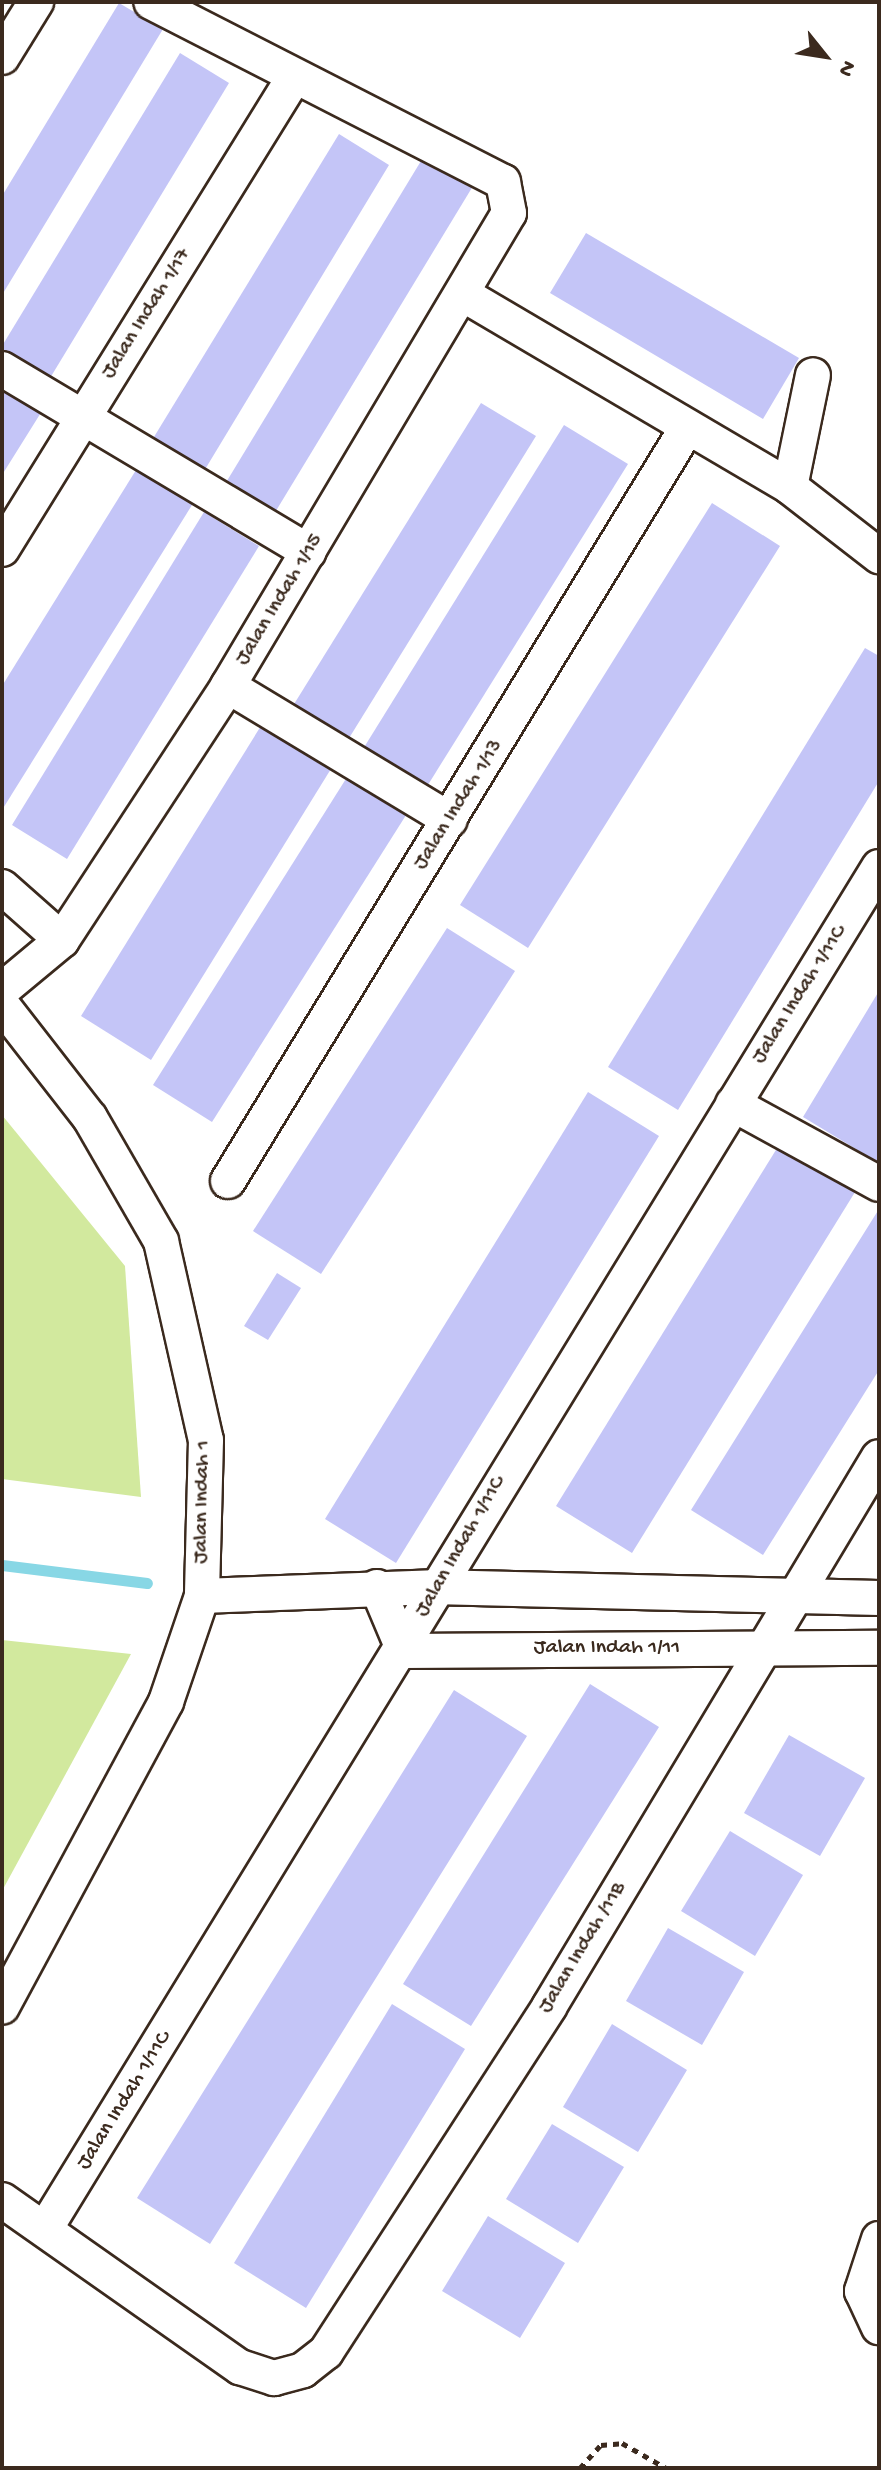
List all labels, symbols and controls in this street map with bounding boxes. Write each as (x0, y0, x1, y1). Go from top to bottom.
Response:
north arrow (785, 16, 865, 96)
text: N (831, 55, 861, 81)
street label: Jalan Indah 1/17 (96, 244, 198, 384)
street label: Jalan Indah 1/15 (230, 529, 330, 671)
street label: Jalan Indah 1/13 (408, 735, 510, 875)
street label: Jalan Indah 1/11C (747, 921, 853, 1069)
street label: Jalan Indah 1 (189, 1440, 217, 1564)
street label: Jalan Indah 1/11C (410, 1472, 512, 1622)
street label: Jalan Indah 1/11 (534, 1636, 680, 1662)
street label: Jalan Indah /11B (533, 1877, 633, 2019)
street label: Jalan Indah 1/11C (72, 2027, 178, 2175)

